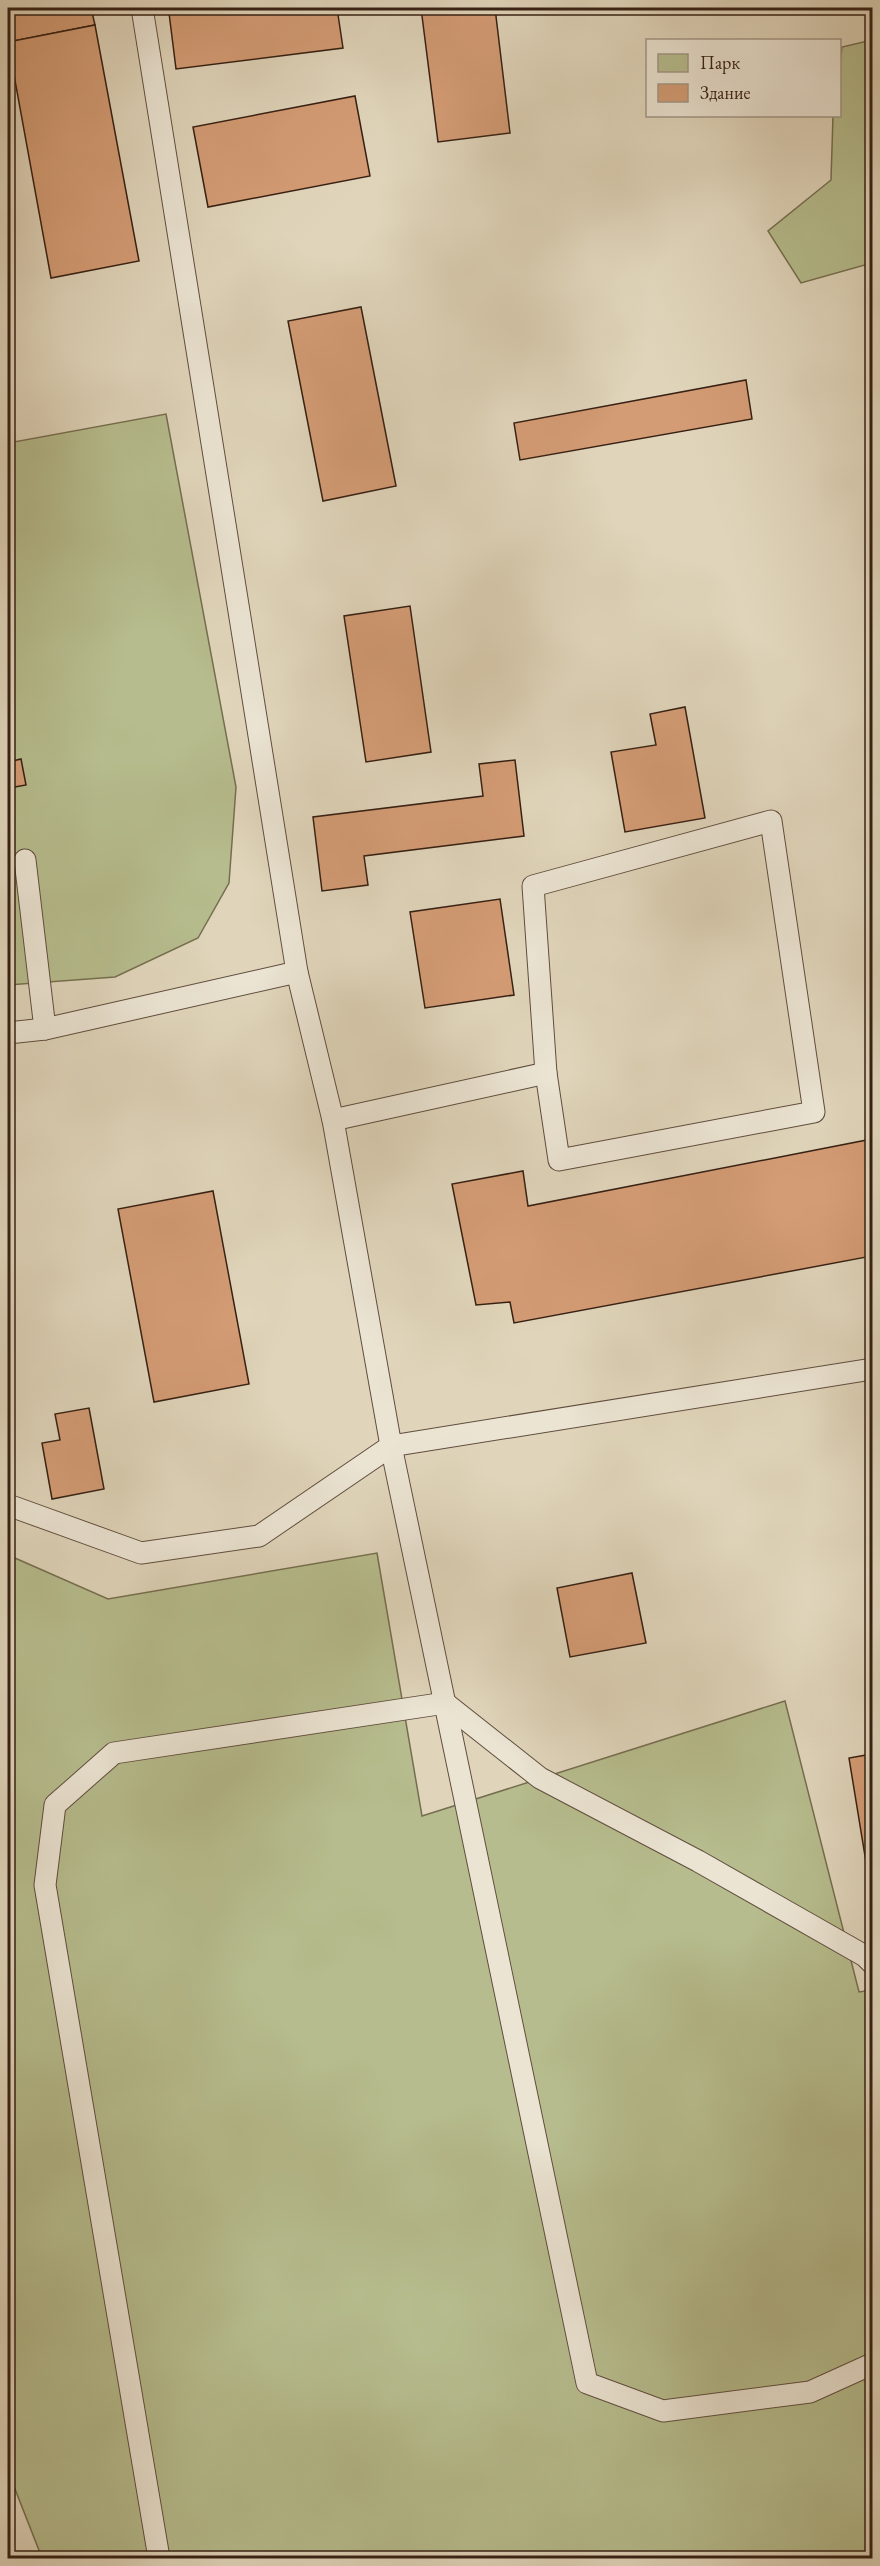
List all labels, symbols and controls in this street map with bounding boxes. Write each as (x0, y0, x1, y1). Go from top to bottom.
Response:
legend (646, 39, 841, 117)
text: Парк (700, 51, 740, 74)
text: Здание (700, 81, 750, 104)

